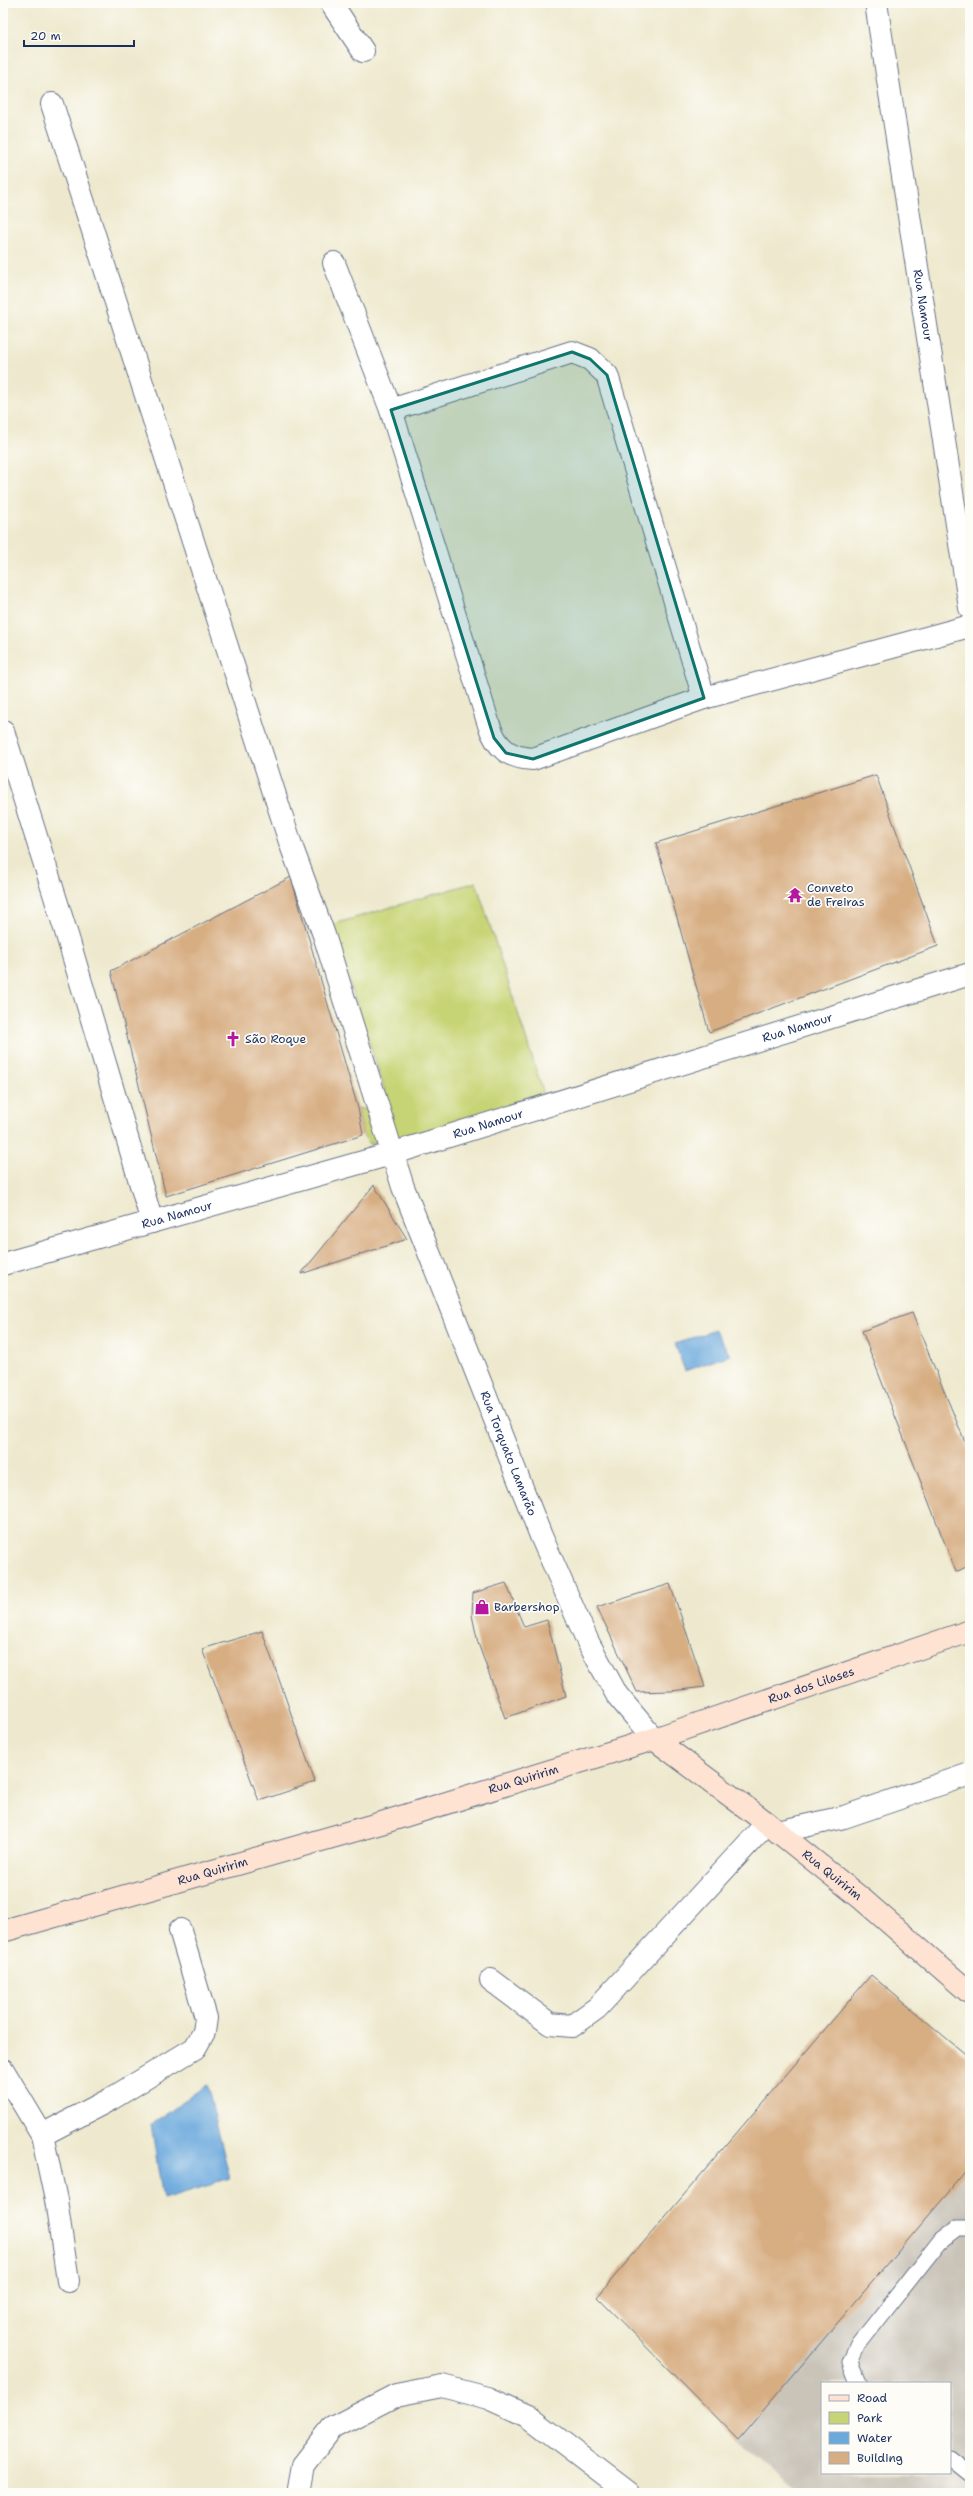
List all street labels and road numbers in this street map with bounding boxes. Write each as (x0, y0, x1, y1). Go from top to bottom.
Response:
street label: Rua Namour (909, 268, 937, 343)
street label: Rua Namour (760, 1009, 835, 1046)
street label: Rua Namour (451, 1105, 526, 1142)
street label: Rua Namour (140, 1197, 215, 1232)
street label: Rua Torquato Lamarão (476, 1389, 540, 1518)
street label: Rua dos Lilases (766, 1663, 857, 1707)
street label: Rua Quiririm (486, 1761, 560, 1798)
street label: Rua Quiririm (799, 1846, 865, 1904)
street label: Rua Quiririm (176, 1853, 250, 1889)

